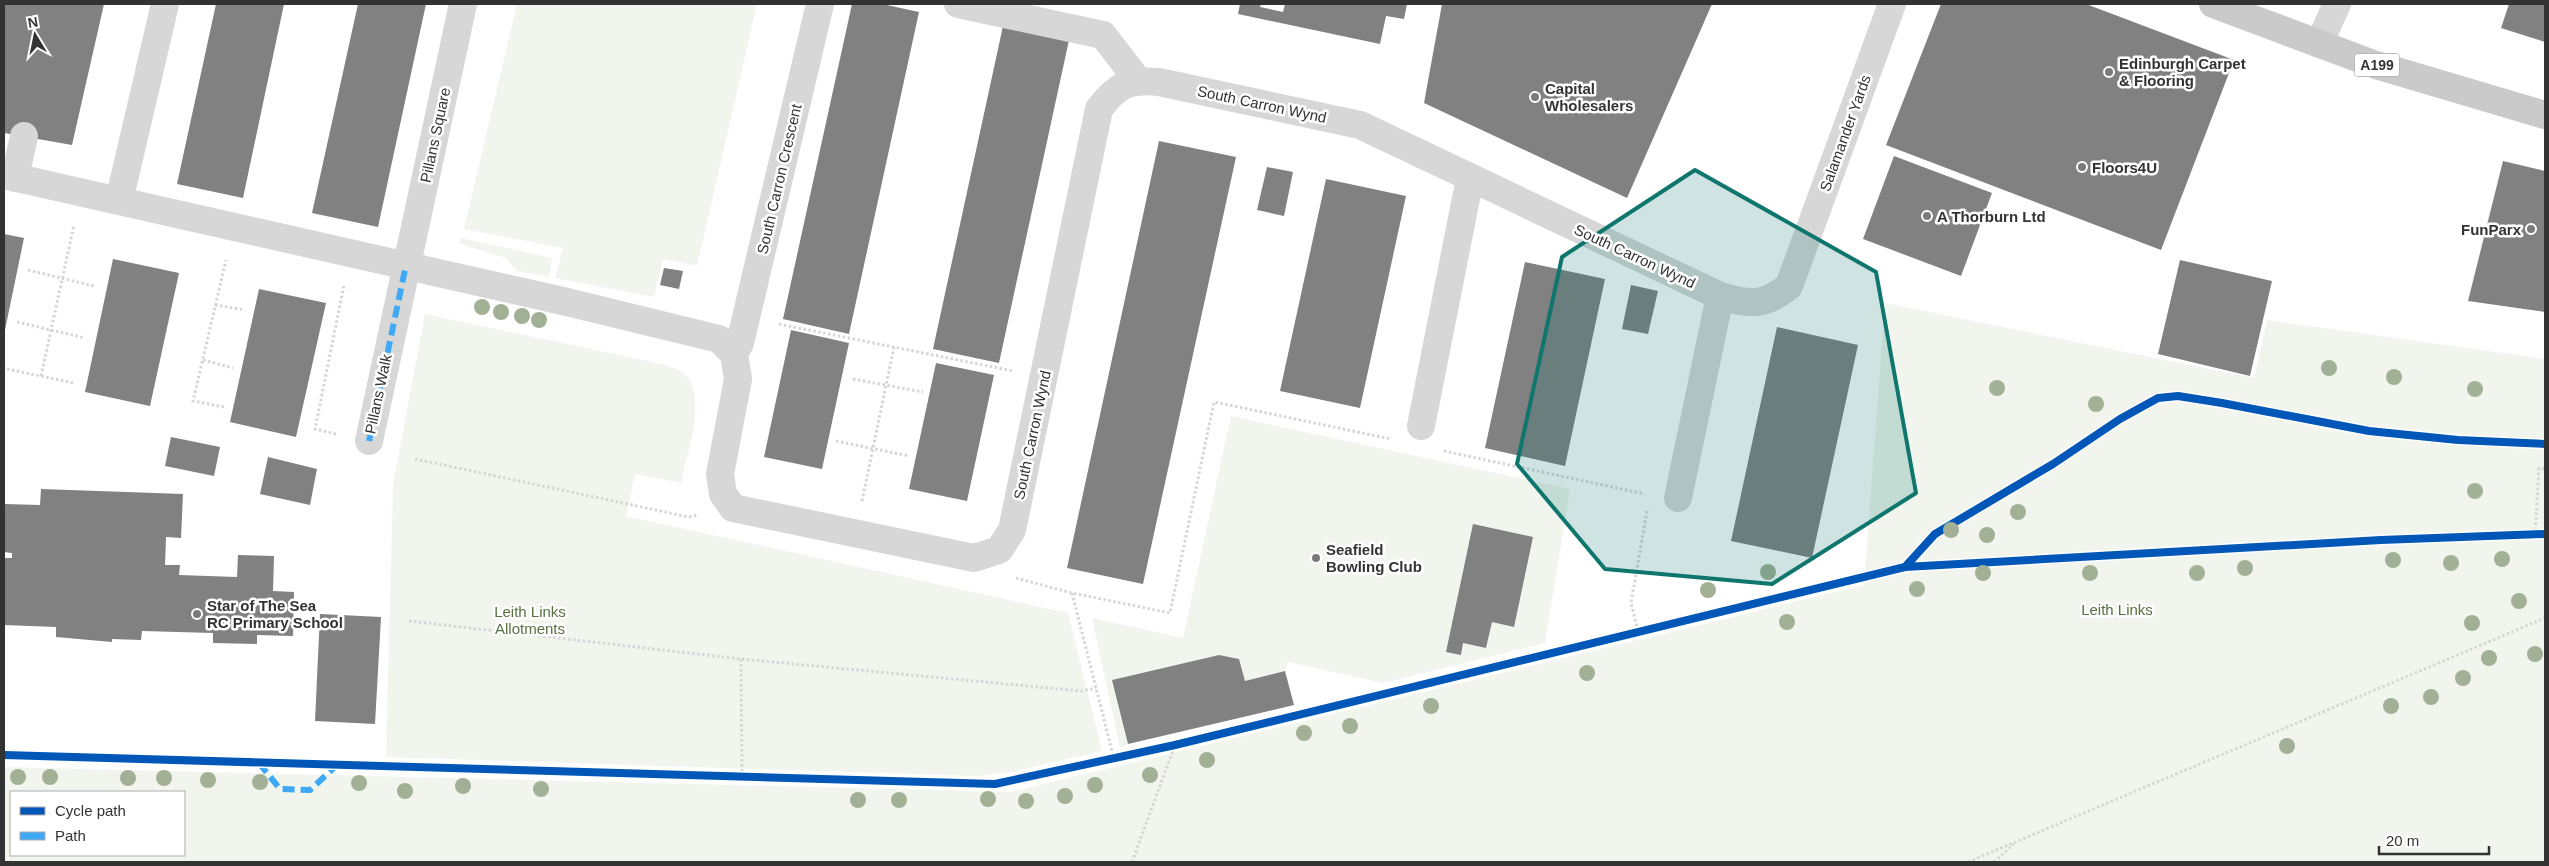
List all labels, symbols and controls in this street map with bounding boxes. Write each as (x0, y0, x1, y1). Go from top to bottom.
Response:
north arrow (10, 10, 60, 60)
text: N (26, 13, 39, 31)
road number: A199 (2354, 54, 2400, 76)
place label: Edinburgh Carpet & Flooring (2119, 55, 2246, 89)
marker: Edinburgh Carpet & Flooring (2103, 66, 2115, 78)
street label: Salamander Yards (1816, 72, 1874, 194)
place label: Capital Wholesalers (1545, 80, 1633, 114)
street label: South Carron Wynd (1196, 82, 1328, 126)
street label: Pillans Square (417, 86, 453, 184)
marker: Capital Wholesalers (1529, 91, 1541, 103)
street label: South Carron Crescent (753, 102, 805, 256)
place label: Floors4U (2092, 159, 2157, 176)
marker: Floors4U (2076, 161, 2088, 173)
place label: A Thorburn Ltd (1937, 208, 2046, 225)
marker: A Thorburn Ltd (1921, 210, 1933, 222)
street label: South Carron Wynd (1572, 220, 1698, 292)
place label: FunParx (2461, 221, 2522, 238)
marker: FunParx (2525, 223, 2537, 235)
street label: Pillans Walk (361, 352, 395, 435)
street label: South Carron Wynd (1010, 369, 1054, 501)
place label: Seafield Bowling Club (1326, 541, 1422, 575)
marker: Seafield Bowling Club (1310, 552, 1322, 564)
place label: Star of The Sea RC Primary School (207, 597, 343, 631)
park label: Leith Links (2081, 601, 2153, 618)
park label: Leith Links Allotments (494, 603, 566, 637)
marker: Star of The Sea RC Primary School (191, 608, 203, 620)
legend (10, 791, 185, 856)
text: Cycle path (55, 802, 126, 819)
scale bar (2379, 824, 2489, 856)
text: Path (55, 827, 86, 844)
text: 20 m (2386, 832, 2419, 849)

